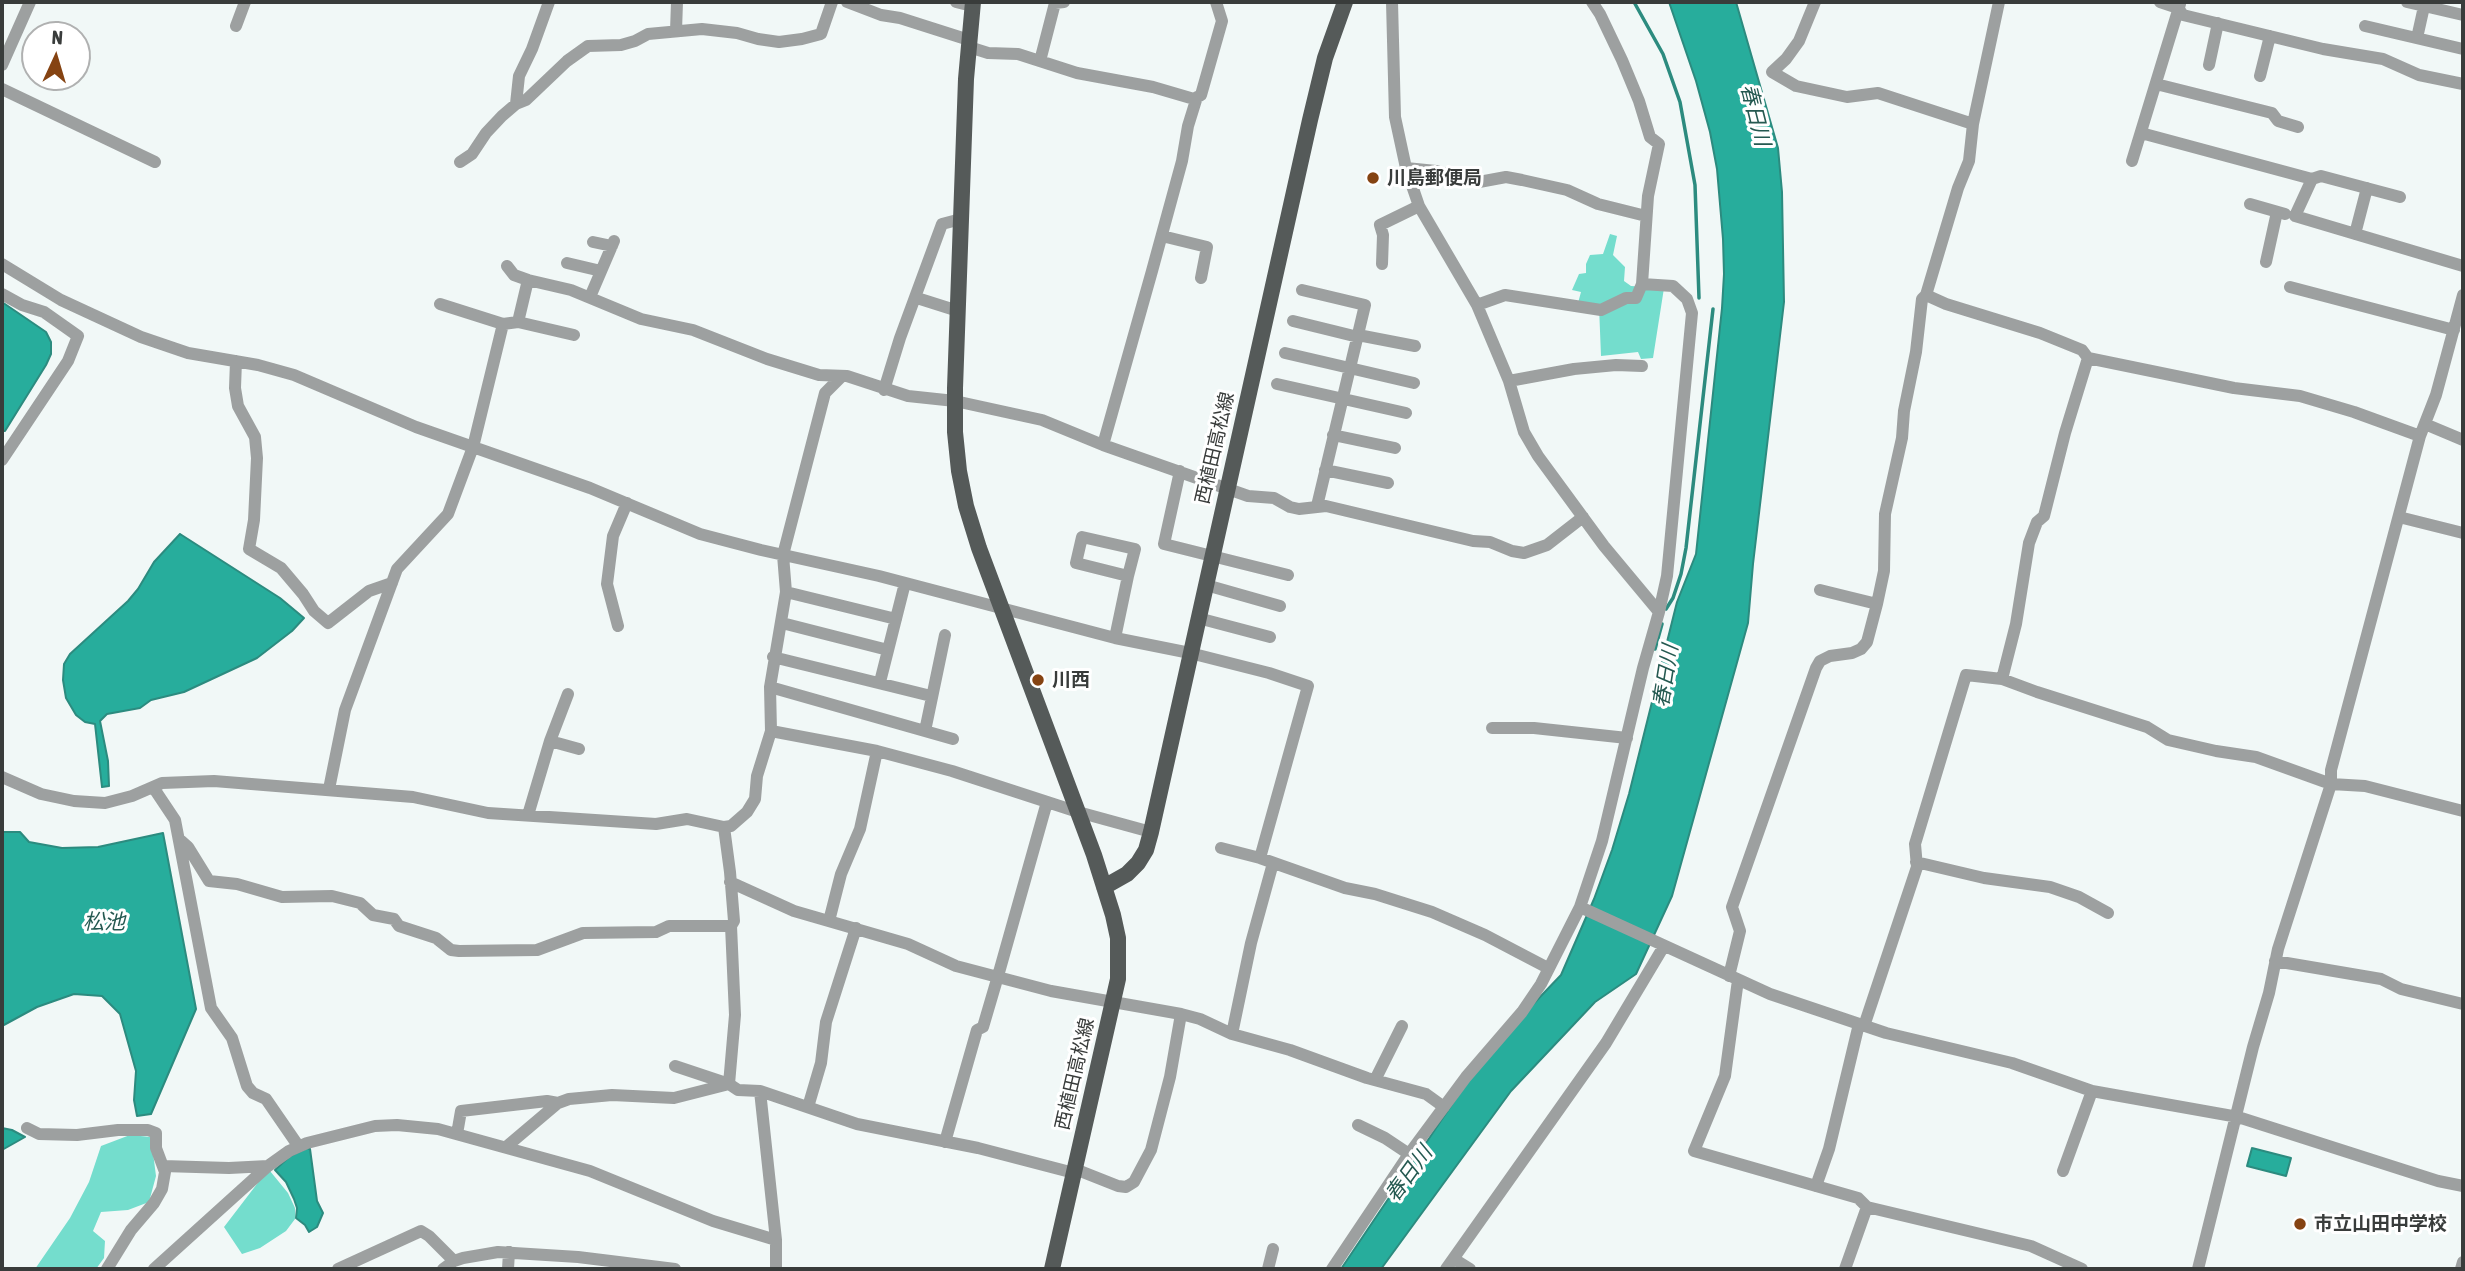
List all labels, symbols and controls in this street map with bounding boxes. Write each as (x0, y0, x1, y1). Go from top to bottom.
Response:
north arrow (21, 21, 91, 91)
text: N (51, 26, 64, 48)
water label: 春日川 (1735, 81, 1775, 149)
place label: 川島郵便局 (1387, 167, 1482, 189)
marker: 川島郵便局 (1365, 170, 1381, 186)
street label: 西植田高松線 (1191, 390, 1239, 506)
water label: 春日川 (1649, 643, 1683, 709)
place label: 川西 (1052, 669, 1090, 691)
marker: 川西 (1030, 672, 1046, 688)
water label: 松池 (83, 909, 125, 935)
street label: 西植田高松線 (1051, 1016, 1099, 1132)
water label: 春日川 (1380, 1141, 1438, 1207)
place label: 市立山田中学校 (2314, 1213, 2447, 1235)
marker: 市立山田中学校 (2292, 1216, 2308, 1232)

